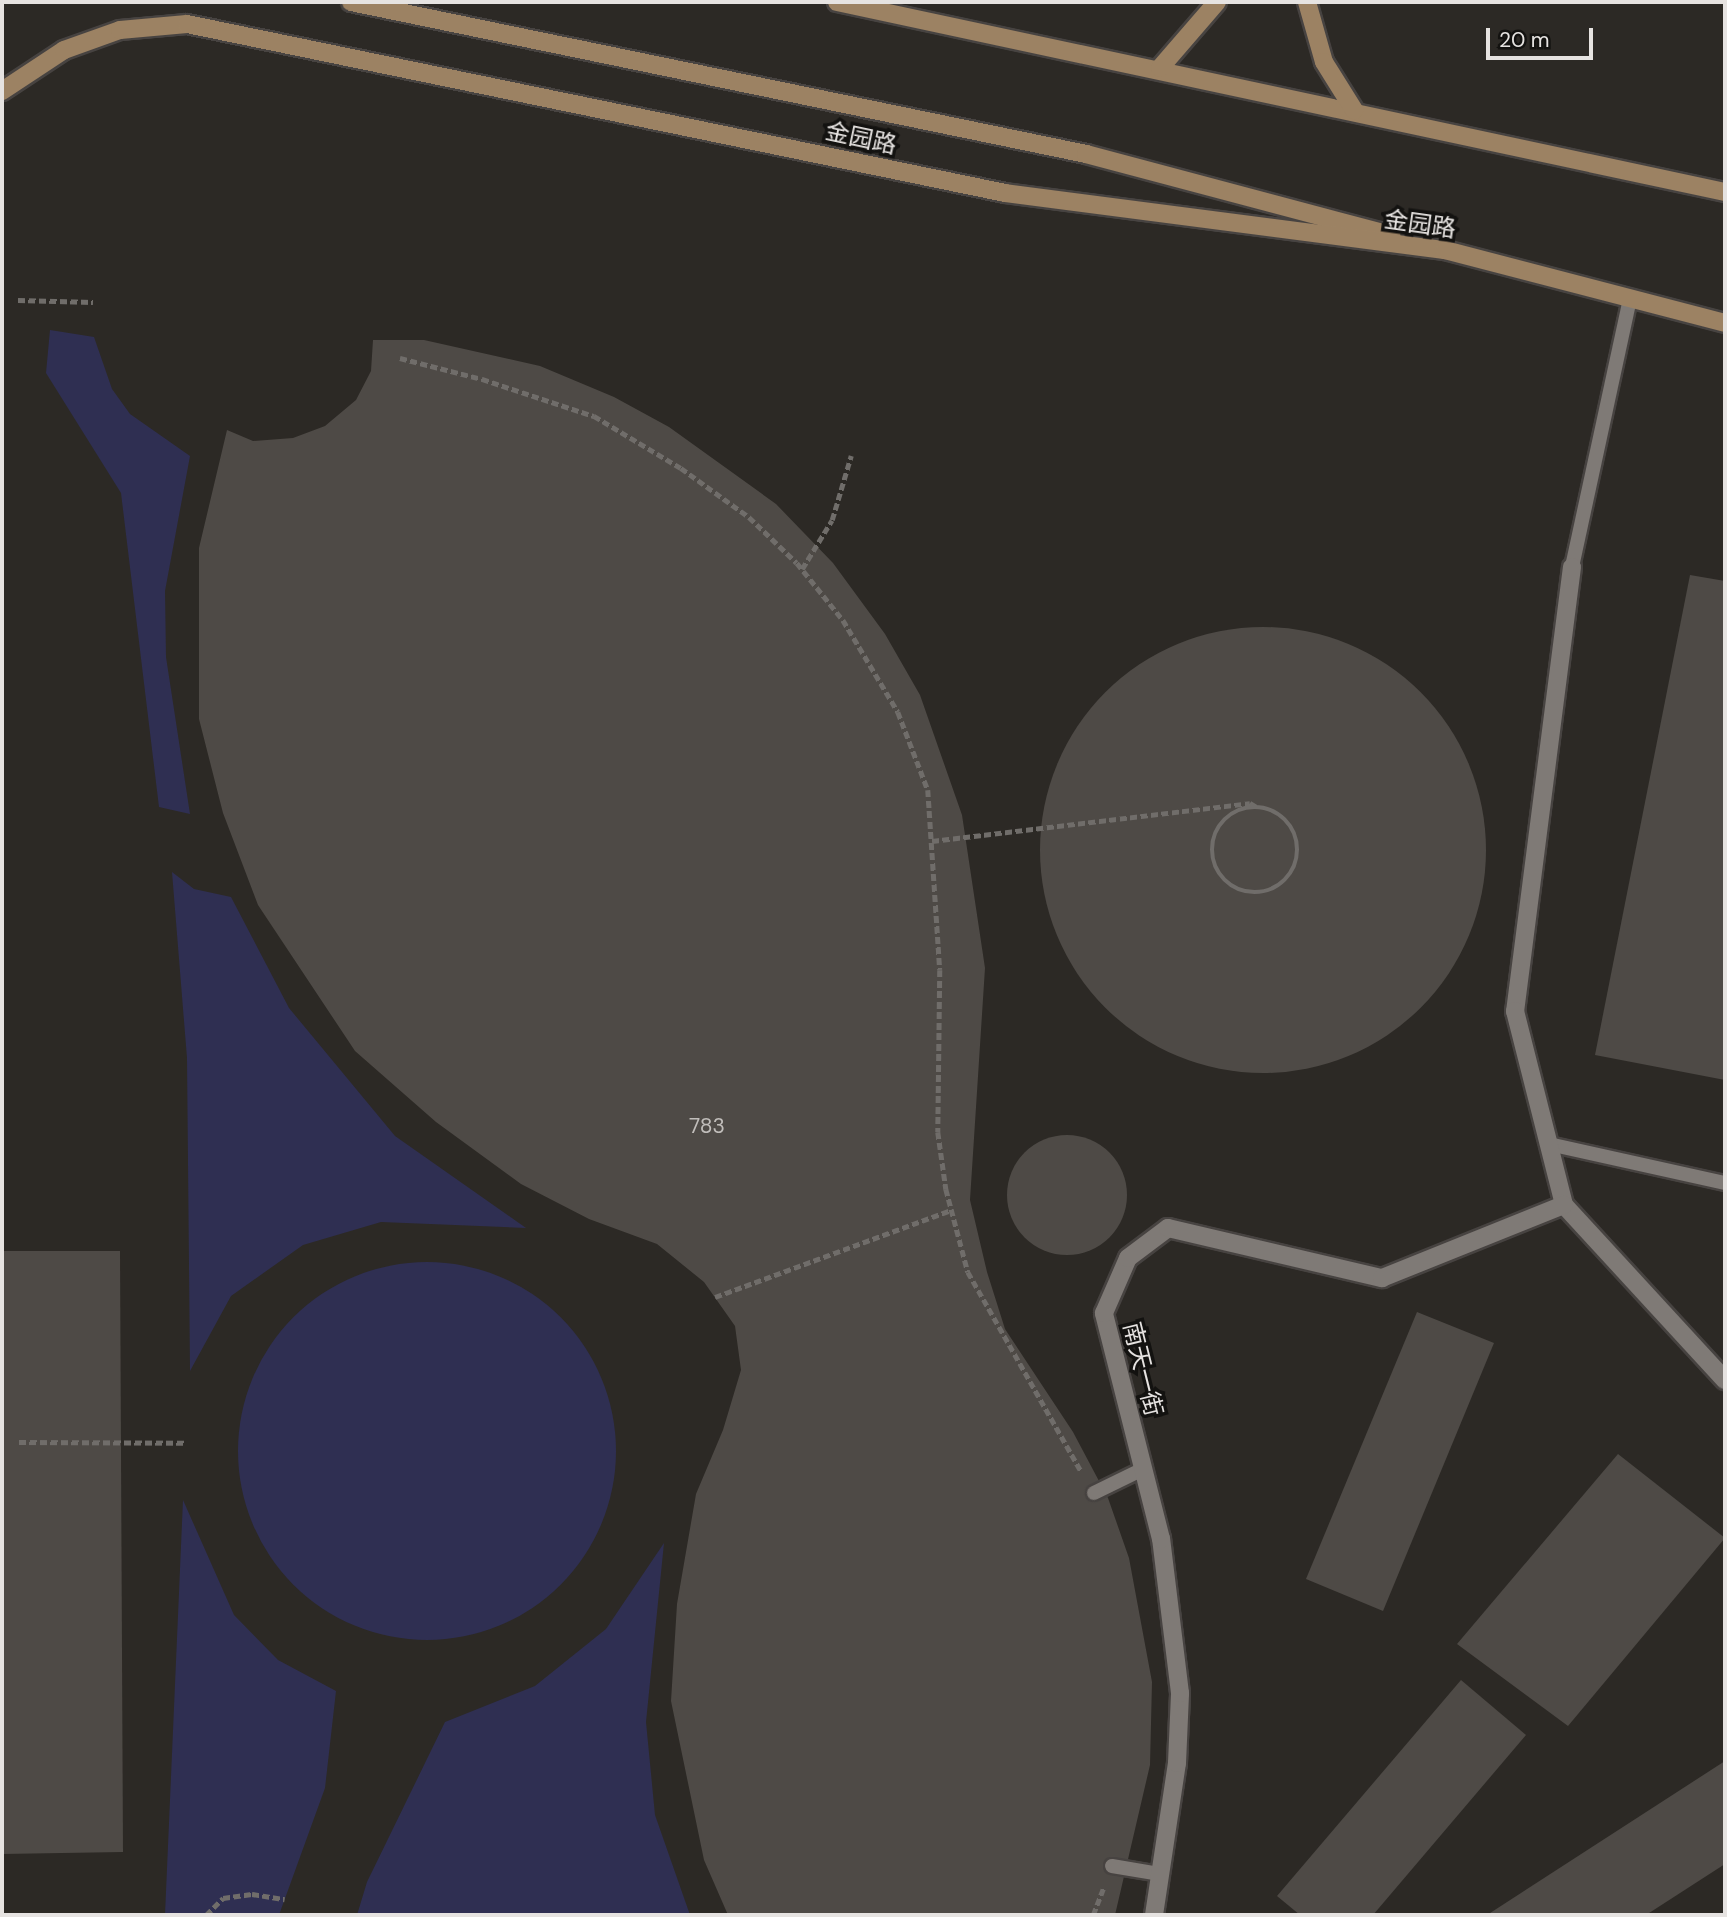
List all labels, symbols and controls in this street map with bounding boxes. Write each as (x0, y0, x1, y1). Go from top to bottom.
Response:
scale bar (1489, 14, 1596, 58)
text: 20 m (1499, 26, 1550, 54)
street label: 金园路 (823, 116, 899, 160)
street label: 金园路 (1382, 205, 1458, 243)
house number: 783 (689, 1113, 725, 1139)
street label: 南天一街 (1117, 1319, 1169, 1419)

